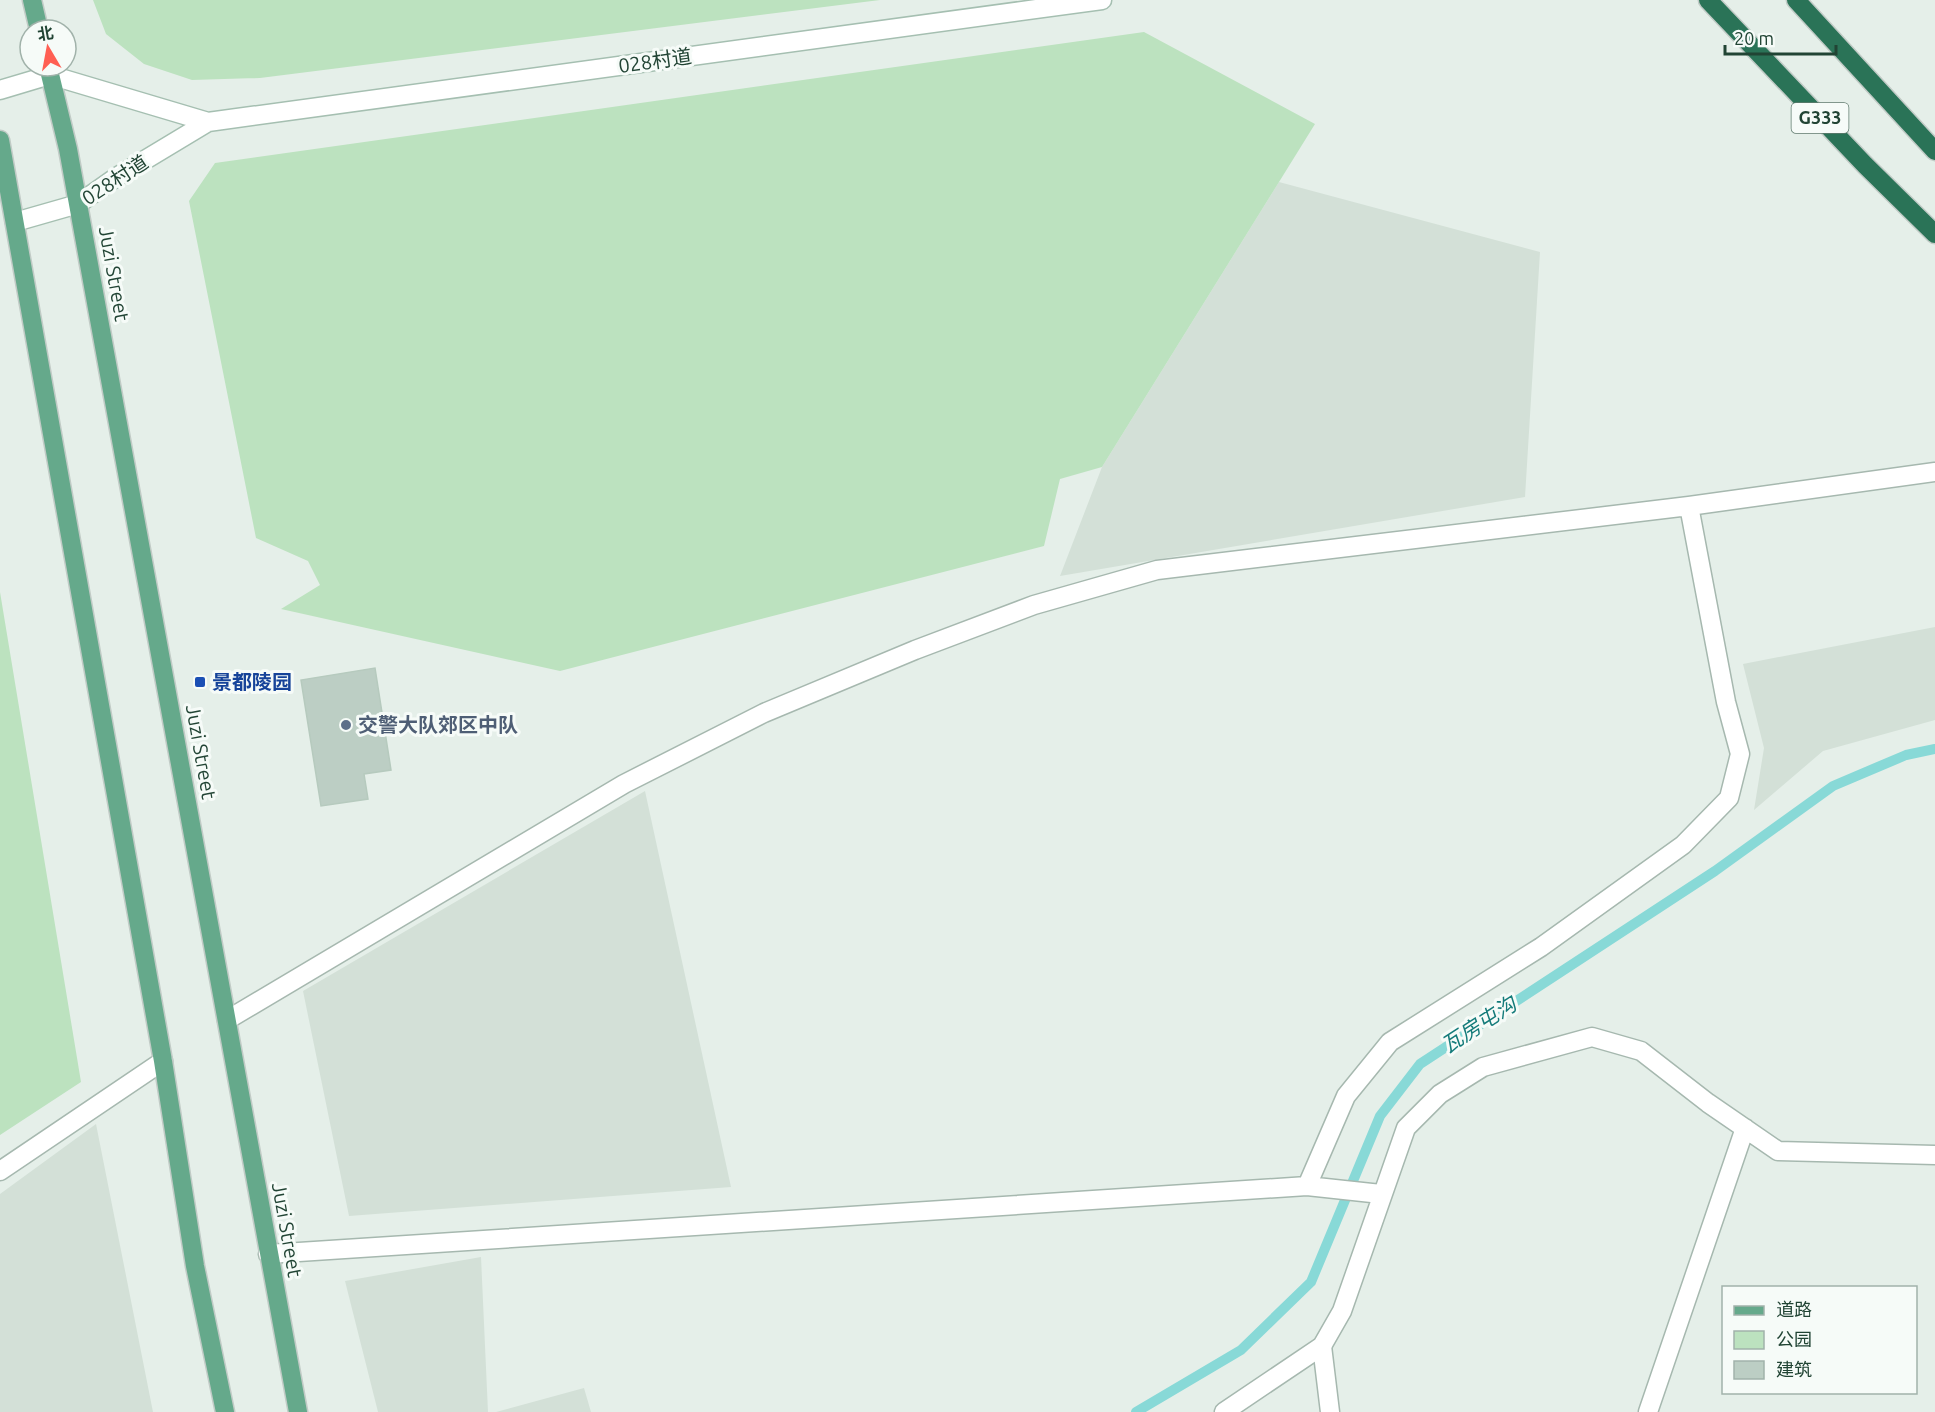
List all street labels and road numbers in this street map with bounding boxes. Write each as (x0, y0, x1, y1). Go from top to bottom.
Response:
street label: 028村道 (617, 44, 693, 77)
road number: G333 (1792, 103, 1848, 133)
street label: 028村道 (77, 150, 152, 209)
street label: Juzi Street (95, 225, 134, 323)
street label: Juzi Street (182, 703, 221, 801)
street label: Juzi Street (268, 1181, 307, 1279)

